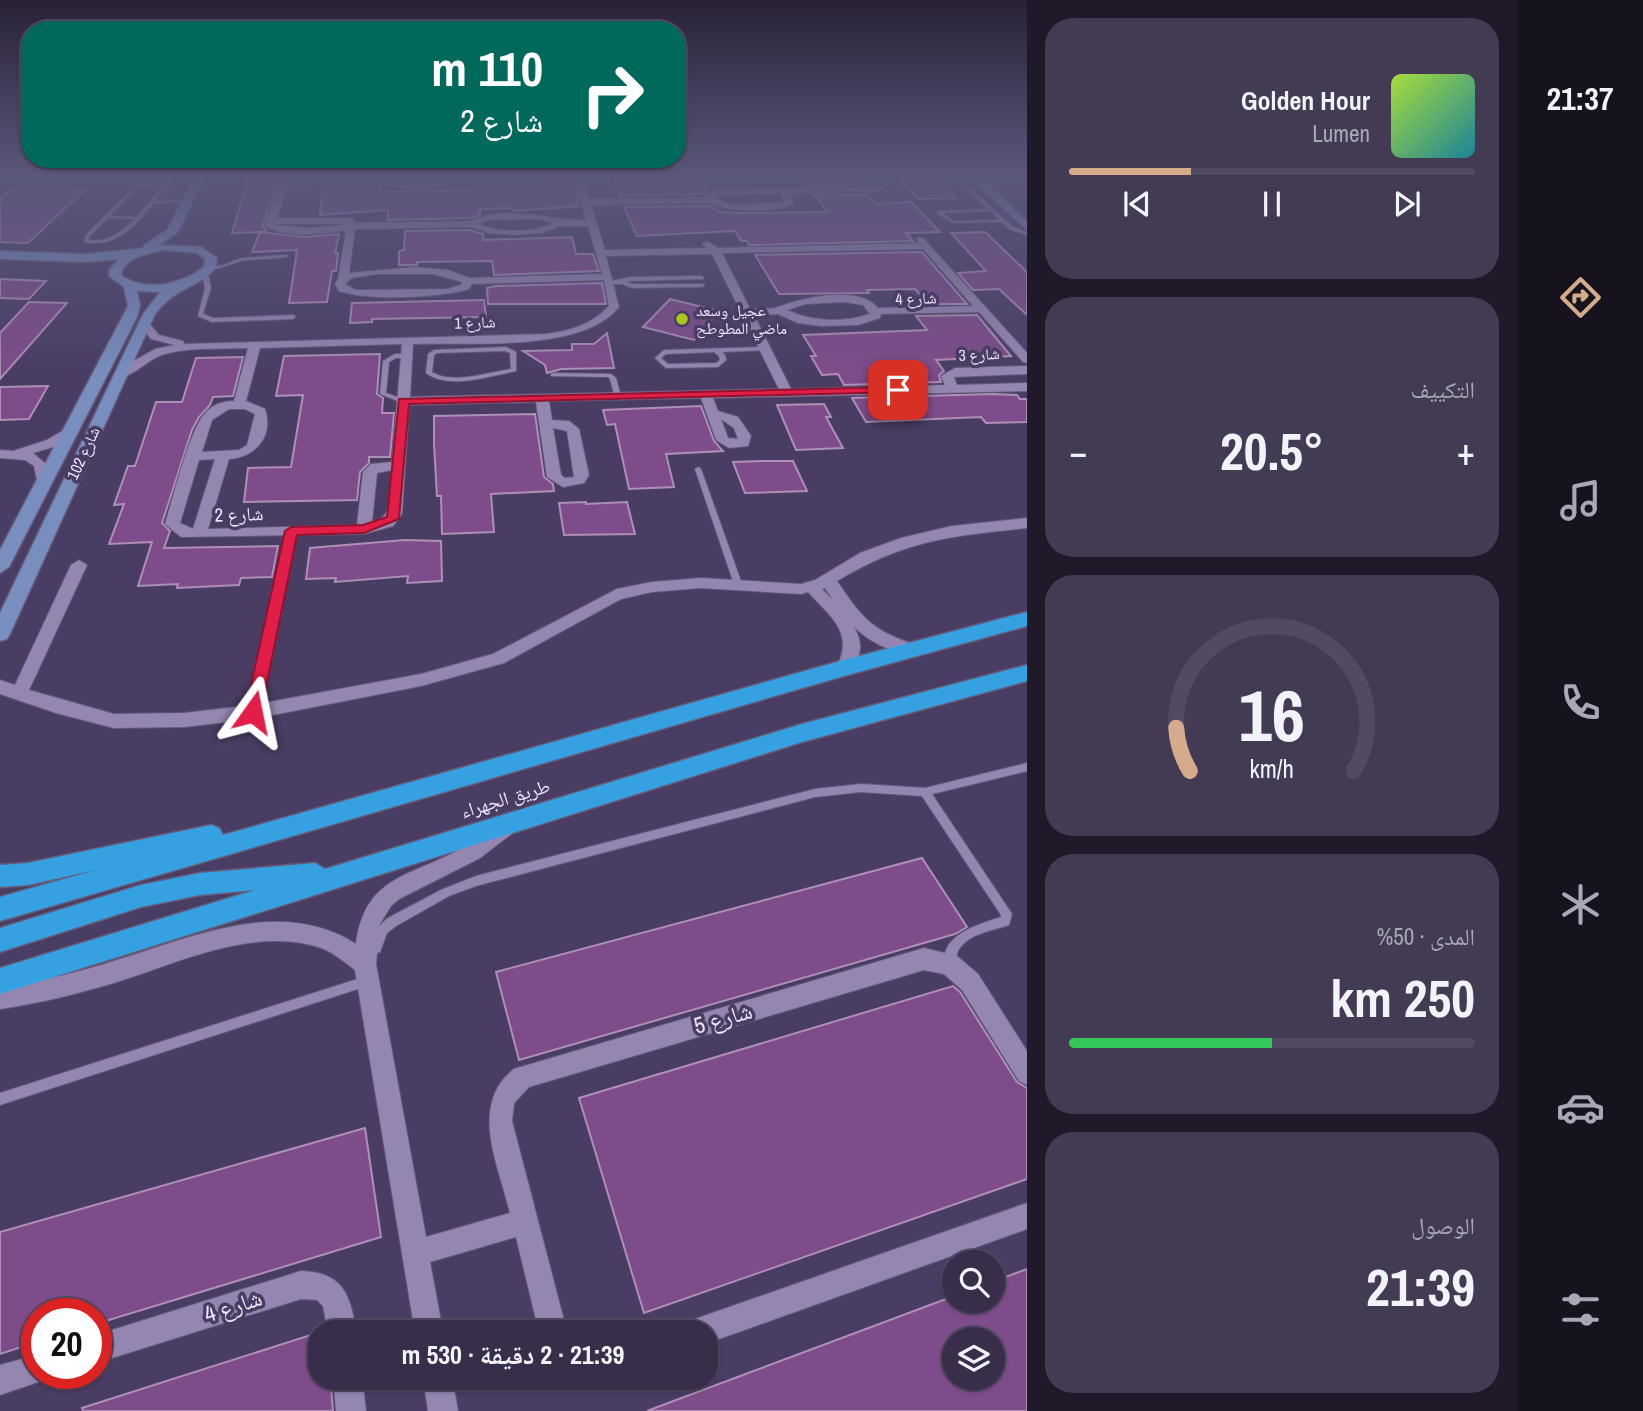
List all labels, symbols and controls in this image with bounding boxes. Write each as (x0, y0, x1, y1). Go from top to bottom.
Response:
text: 110 m (431, 35, 543, 101)
icon: right (567, 49, 658, 140)
text: 21:37 (1546, 77, 1614, 120)
text: Golden Hour (1241, 83, 1370, 118)
text: شارع 2 (460, 99, 543, 142)
text: Lumen (1312, 118, 1370, 149)
icon: previous (1118, 185, 1156, 223)
icon: pause (1253, 185, 1291, 223)
icon: next (1388, 185, 1426, 223)
icon: directions (1556, 273, 1605, 322)
street label: شارع 4 (895, 286, 937, 310)
place label: عجيل وسعد ماضي المطوطح (696, 299, 787, 341)
street label: شارع 1 (454, 310, 496, 334)
marker: عجيل وسعد ماضي المطوطح (674, 311, 690, 327)
street label: شارع 3 (958, 342, 1000, 366)
pin (868, 360, 928, 420)
icon: arrive (879, 371, 917, 409)
text: التكييف (1410, 374, 1475, 405)
text: 20.5° (1220, 416, 1324, 486)
street label: شارع 102 (61, 423, 105, 483)
text: − (1069, 426, 1087, 477)
text: + (1457, 426, 1475, 477)
icon: music (1556, 476, 1605, 525)
street label: شارع 2 (214, 500, 264, 528)
text: 16 (1239, 667, 1305, 765)
position arrow (216, 675, 290, 749)
icon: phone (1556, 678, 1605, 727)
text: km/h (1250, 752, 1294, 786)
street label: طريق الجهراء (457, 772, 553, 824)
icon: climate (1556, 880, 1605, 929)
text: المدى · 50% (1377, 921, 1475, 952)
text: 250 km (1330, 963, 1475, 1033)
street label: شارع 5 (690, 994, 756, 1041)
icon: car (1556, 1083, 1605, 1132)
text: الوصول (1411, 1210, 1475, 1241)
map controls (942, 1250, 1005, 1390)
button: search (942, 1250, 1005, 1313)
text: 21:39 (1366, 1252, 1475, 1322)
street label: شارع 4 (200, 1282, 266, 1329)
icon: filters (1556, 1285, 1605, 1334)
speed limit sign: 20 (21, 1298, 112, 1389)
button: layers (942, 1327, 1005, 1390)
text: 21:39 · 2 دقيقة · 530 m (402, 1337, 624, 1372)

